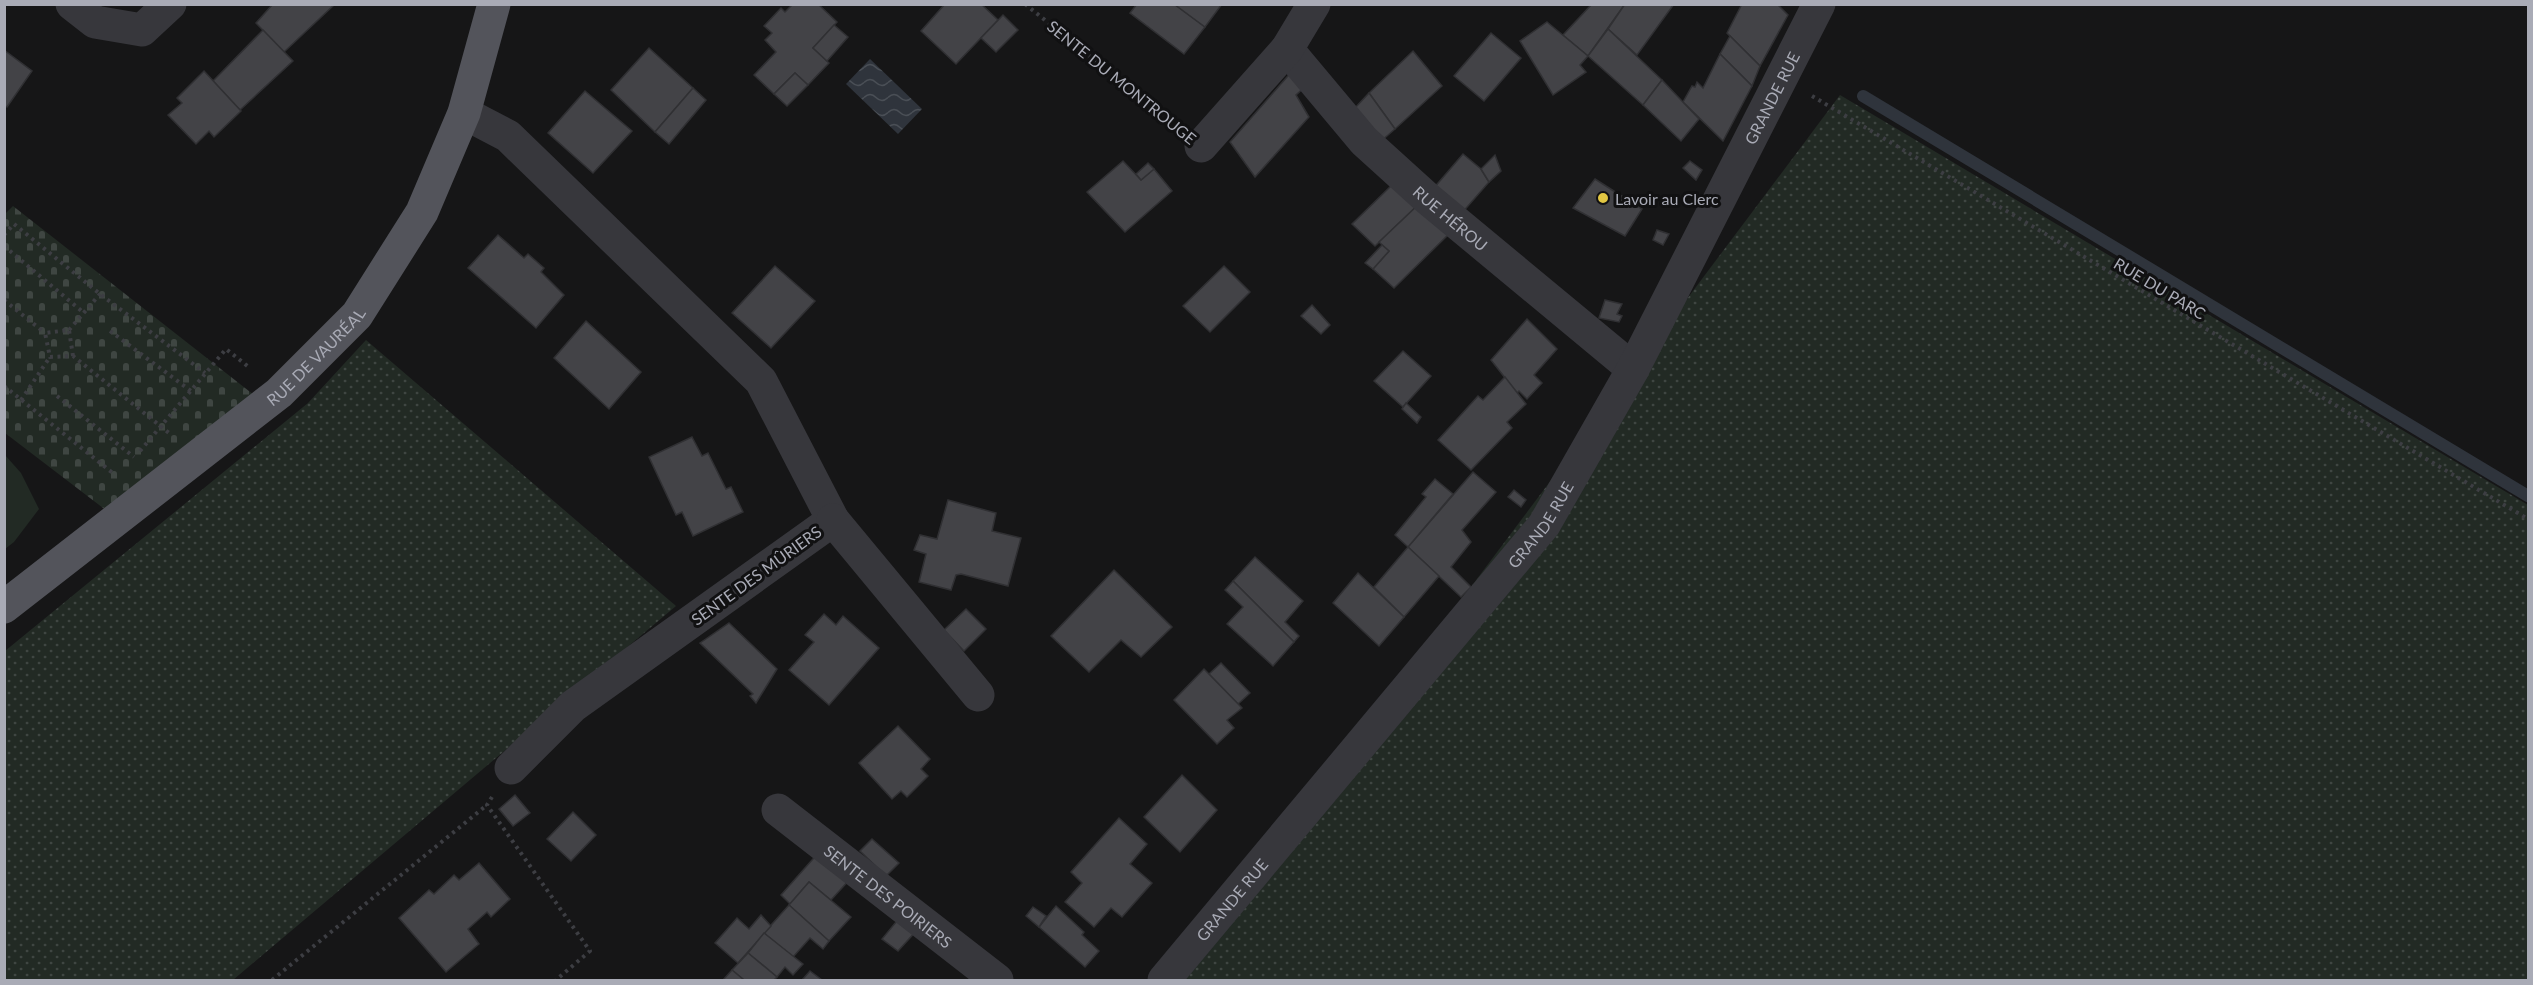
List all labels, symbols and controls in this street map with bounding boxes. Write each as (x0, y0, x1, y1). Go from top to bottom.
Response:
street label: SENTE DU MONTROUGE (1044, 16, 1200, 148)
street label: GRANDE RUE (1740, 48, 1803, 147)
street label: RUE HÉROU (1410, 181, 1492, 254)
place label: Lavoir au Clerc (1615, 189, 1719, 208)
marker: Lavoir au Clerc (1596, 191, 1610, 205)
street label: RUE DU PARC (2111, 253, 2209, 323)
street label: RUE DE VAURÉAL (262, 304, 369, 409)
street label: GRANDE RUE (1503, 478, 1576, 571)
street label: SENTE DES MÛRIERS (687, 521, 825, 629)
street label: SENTE DES POIRIERS (821, 840, 956, 951)
street label: GRANDE RUE (1192, 854, 1271, 944)

